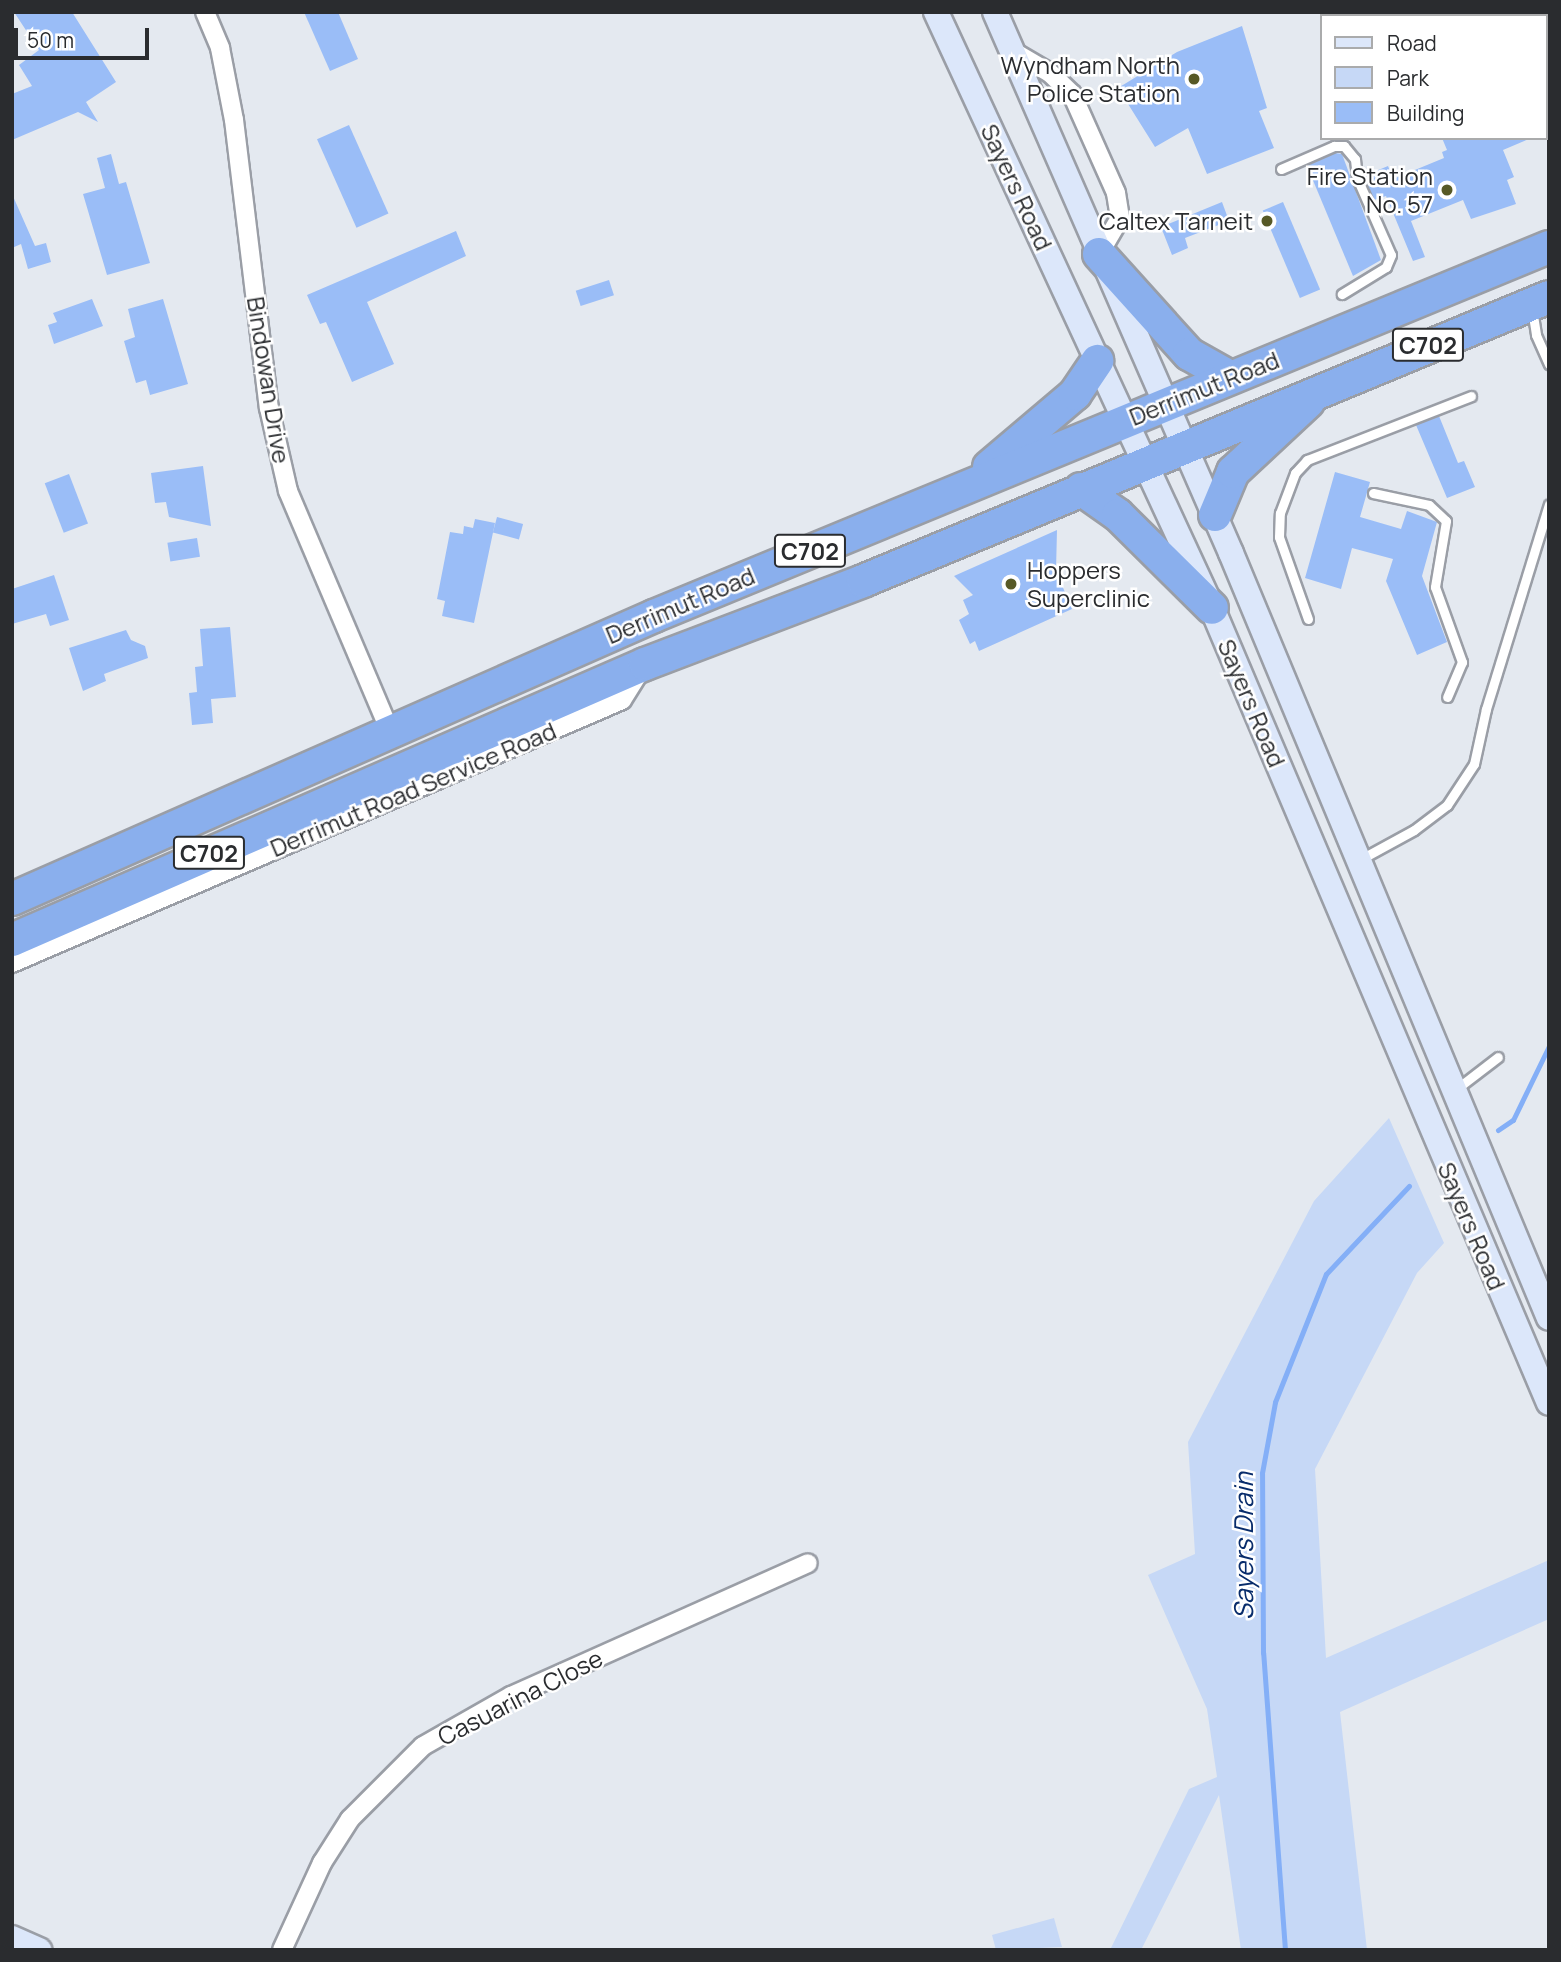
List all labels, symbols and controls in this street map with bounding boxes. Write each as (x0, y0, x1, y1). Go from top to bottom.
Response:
scale bar (18, 14, 152, 58)
legend (1320, 14, 1547, 140)
text: 50 m (27, 26, 74, 54)
text: Road (1387, 29, 1437, 57)
place label: Wyndham North Police Station (1001, 51, 1180, 107)
text: Park (1387, 64, 1429, 92)
marker: Wyndham North Police Station (1186, 71, 1202, 87)
text: Building (1387, 99, 1464, 127)
street label: Sayers Road (975, 119, 1059, 255)
place label: Fire Station No. 57 (1307, 162, 1433, 218)
marker: Fire Station No. 57 (1439, 182, 1455, 198)
place label: Caltex Tarneit (1099, 207, 1253, 235)
marker: Caltex Tarneit (1259, 213, 1275, 229)
street label: Bindowan Drive (242, 294, 296, 466)
road number: C702 (1391, 326, 1465, 364)
street label: Derrimut Road (1125, 345, 1283, 431)
road number: C702 (773, 531, 847, 570)
place label: Hoppers Superclinic (1027, 556, 1150, 612)
street label: Derrimut Road (601, 561, 759, 649)
marker: Hoppers Superclinic (1001, 574, 1021, 594)
street label: Sayers Road (1212, 635, 1292, 771)
street label: Derrimut Road Service Road (266, 716, 560, 862)
road number: C702 (172, 834, 246, 873)
street label: Sayers Road (1432, 1158, 1512, 1294)
water label: Sayers Drain (1228, 1472, 1260, 1620)
street label: Casuarina Close (433, 1643, 607, 1751)

